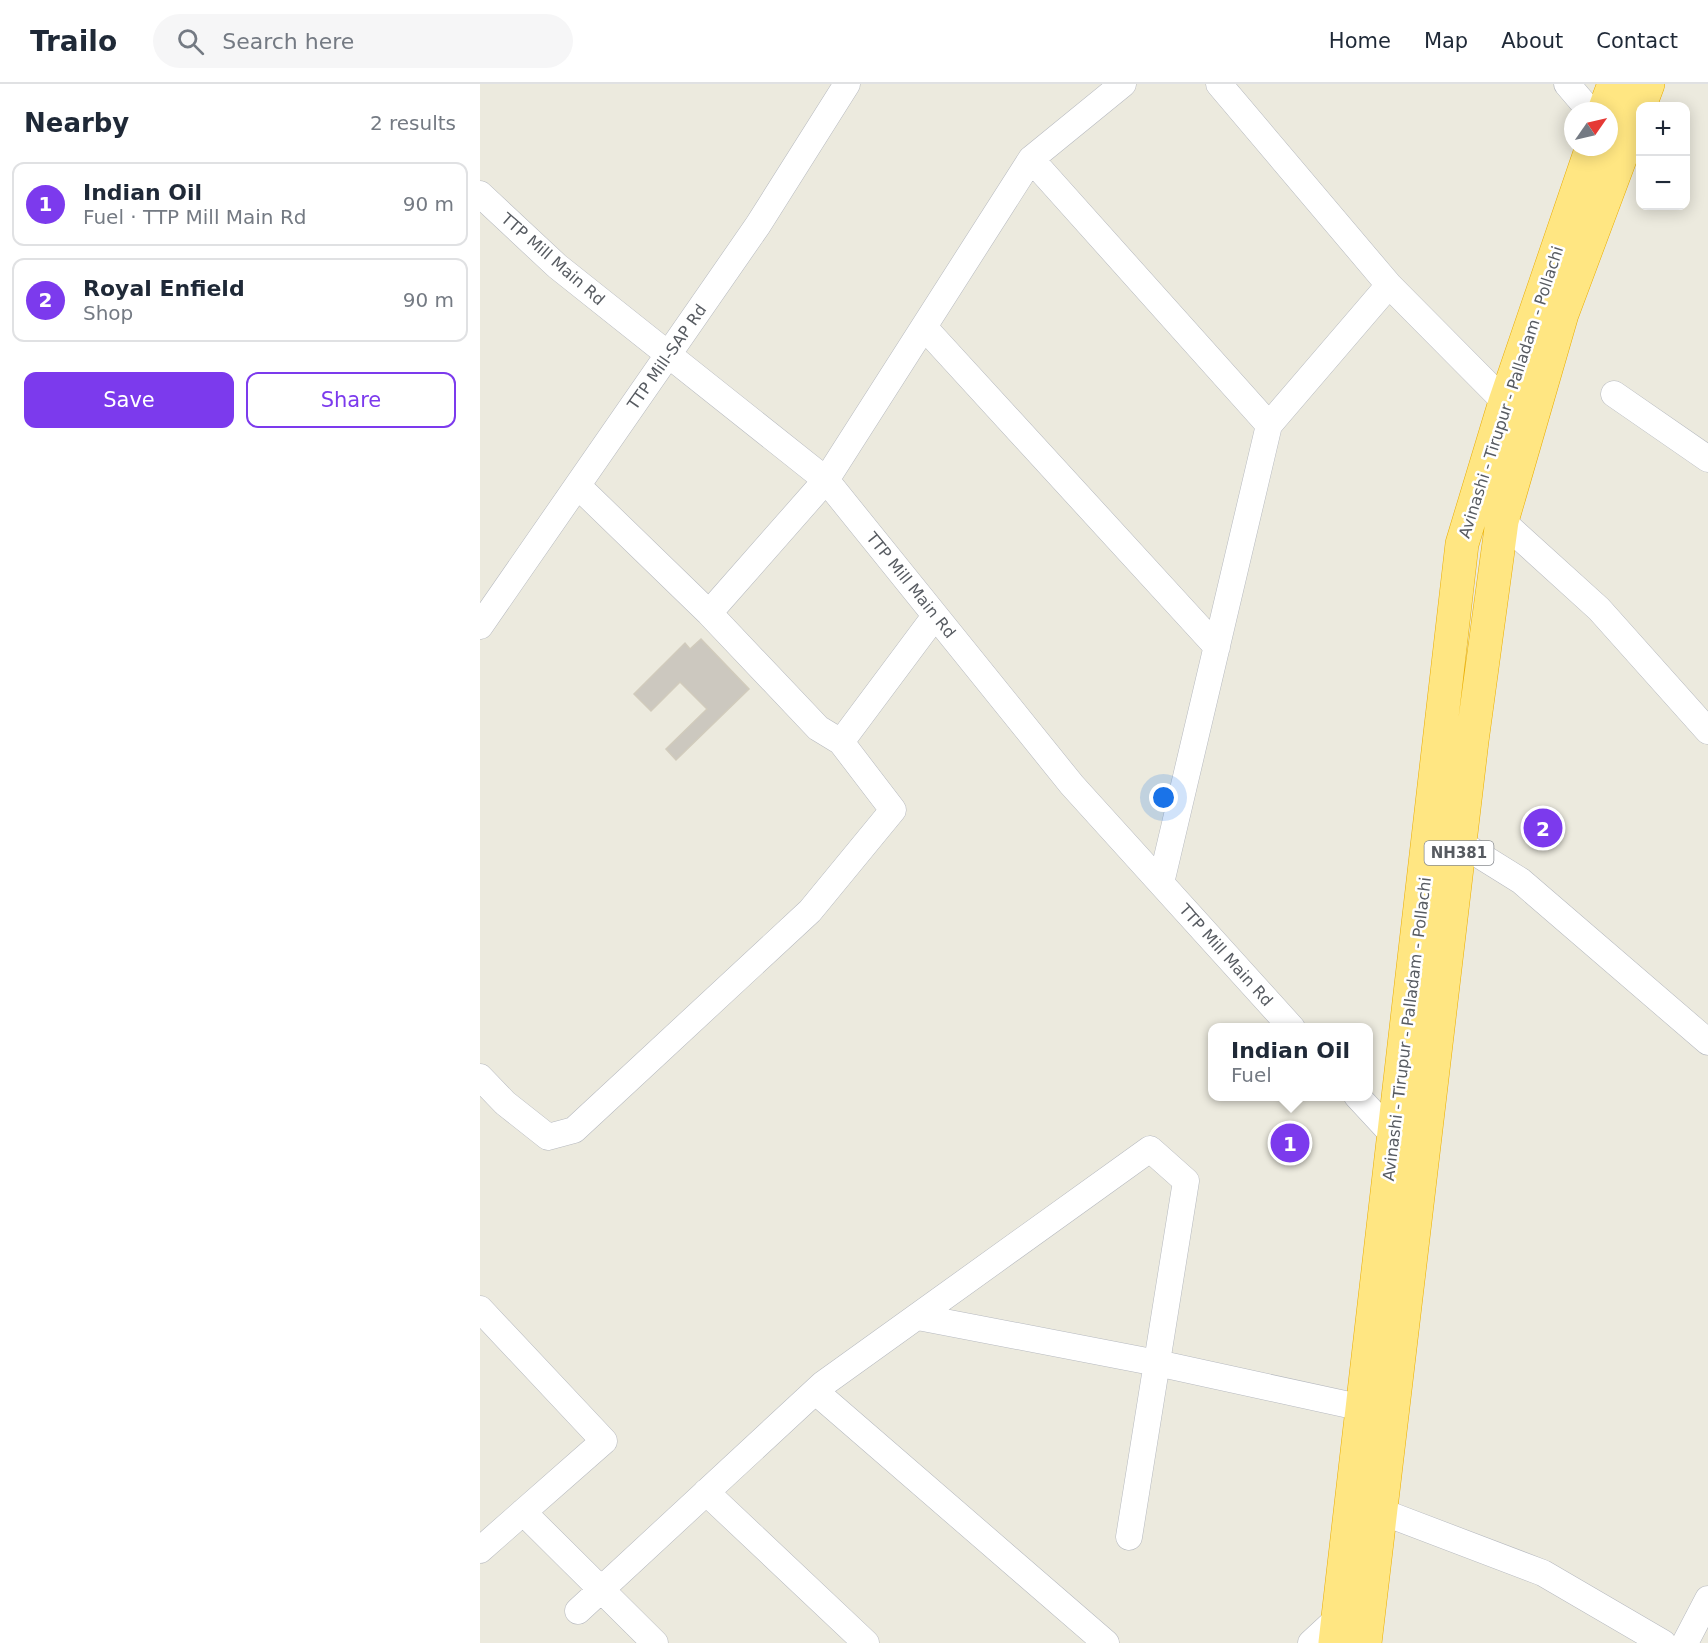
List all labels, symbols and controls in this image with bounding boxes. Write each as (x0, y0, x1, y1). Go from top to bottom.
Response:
search box (153, 14, 573, 68)
text: Trailo (30, 25, 117, 58)
icon: search (174, 25, 207, 58)
text: Search here (222, 29, 354, 54)
text: Home (1329, 29, 1391, 53)
text: Map (1424, 29, 1468, 53)
text: About (1501, 29, 1563, 53)
text: Contact (1596, 29, 1678, 53)
north arrow (1564, 102, 1618, 156)
map controls (1636, 102, 1690, 210)
button: + (1636, 102, 1690, 156)
text: Nearby (24, 108, 129, 138)
text: 2 results (370, 111, 456, 135)
button: − (1636, 156, 1690, 210)
text: Indian Oil (83, 180, 202, 205)
text: 1 (39, 192, 52, 216)
text: 90 m (403, 192, 454, 216)
text: Fuel · TTP Mill Main Rd (83, 205, 307, 229)
street label: TTP Mill Main Rd (497, 208, 609, 309)
street label: Avinashi - Tirupur - Palladam - Pollachi (1455, 244, 1567, 540)
text: Royal Enfield (83, 276, 245, 301)
text: 2 (39, 288, 52, 312)
text: 90 m (403, 288, 454, 312)
text: Shop (83, 301, 133, 325)
street label: TTP Mill-SAP Rd (623, 301, 710, 414)
button: Save (24, 372, 234, 428)
button: Share (246, 372, 456, 428)
street label: TTP Mill Main Rd (862, 527, 960, 642)
your location (1149, 783, 1178, 812)
pin: 2 (1524, 806, 1562, 850)
road number: NH381 (1424, 841, 1494, 865)
street label: Avinashi - Tirupur - Palladam - Pollachi (1379, 876, 1435, 1182)
street label: TTP Mill Main Rd (1175, 899, 1277, 1010)
popup (1208, 1023, 1373, 1101)
text: Indian Oil (1231, 1038, 1350, 1063)
text: Fuel (1231, 1063, 1272, 1087)
pin: 1 (1270, 1120, 1310, 1166)

